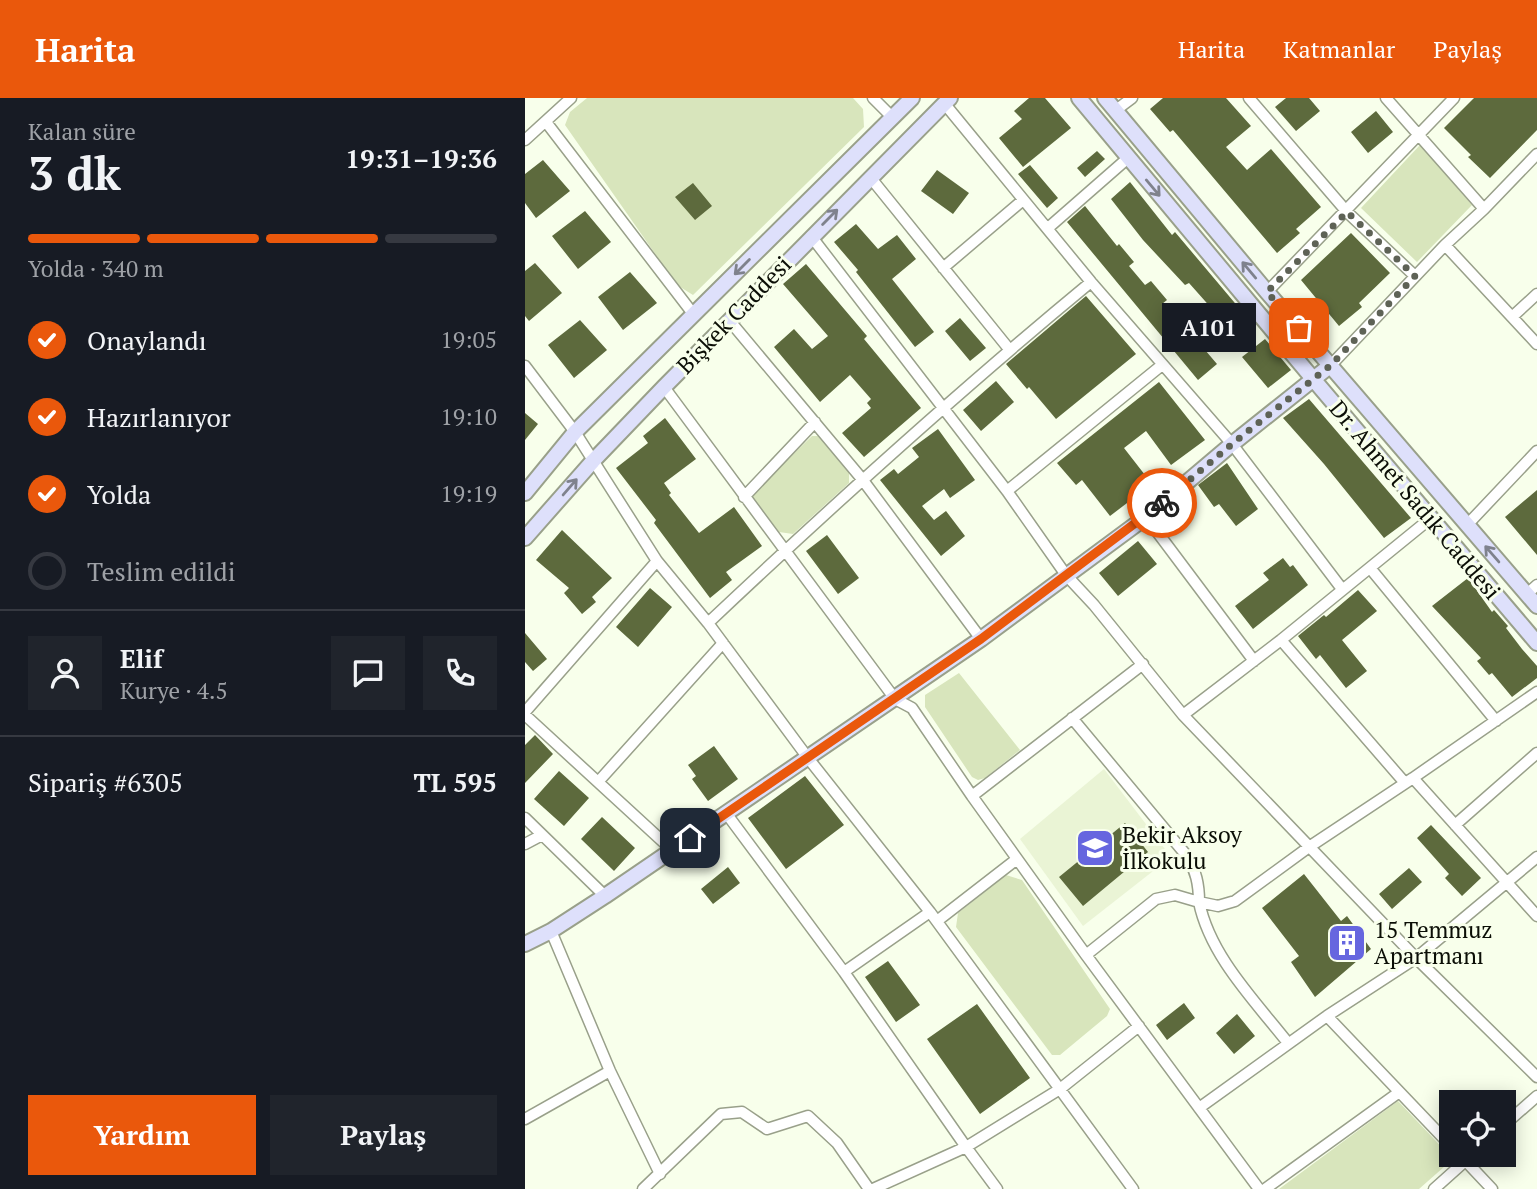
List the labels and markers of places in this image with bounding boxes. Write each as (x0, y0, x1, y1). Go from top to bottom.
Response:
pin (1269, 298, 1329, 358)
callout: A101 (1163, 303, 1257, 352)
pin (660, 808, 720, 868)
place label: Bekir Aksoy İlkokulu (1122, 819, 1242, 876)
school or university icon: Bekir Aksoy İlkokulu (1074, 827, 1116, 869)
place label: 15 Temmuz Apartmanı (1374, 914, 1493, 971)
building icon: 15 Temmuz Apartmanı (1326, 922, 1368, 964)

